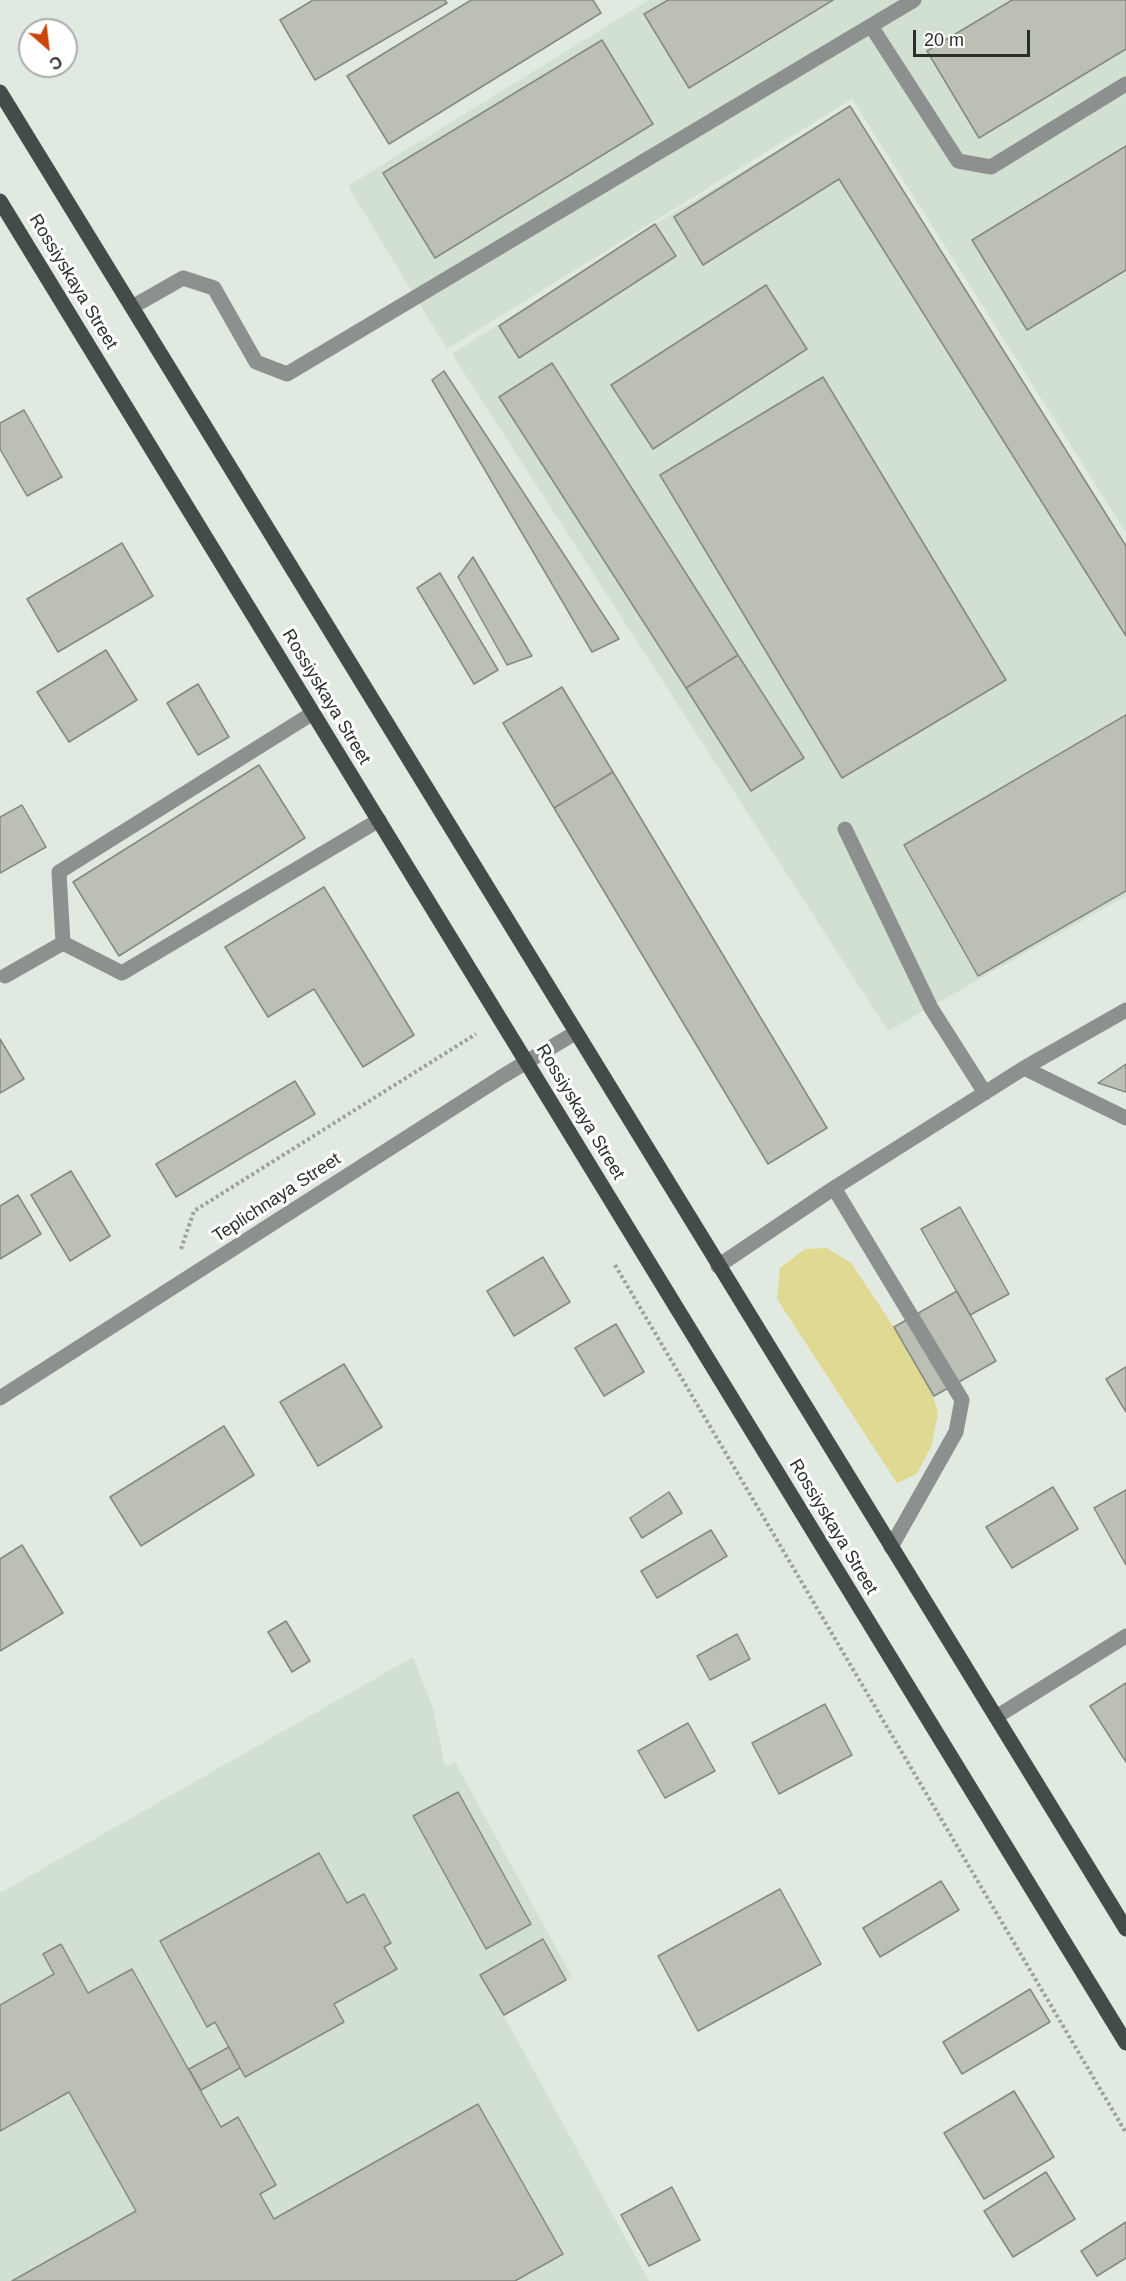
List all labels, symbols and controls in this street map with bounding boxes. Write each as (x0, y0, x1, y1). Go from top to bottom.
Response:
north arrow (18, 18, 78, 78)
scale bar (916, 18, 1033, 56)
text: 20 m (924, 30, 964, 50)
text: С (47, 52, 65, 73)
street label: Rossiyskaya Street (24, 210, 122, 354)
street label: Rossiyskaya Street (277, 625, 375, 769)
street label: Rossiyskaya Street (531, 1040, 629, 1184)
street label: Teplichnaya Street (209, 1149, 345, 1247)
street label: Rossiyskaya Street (784, 1455, 882, 1599)

